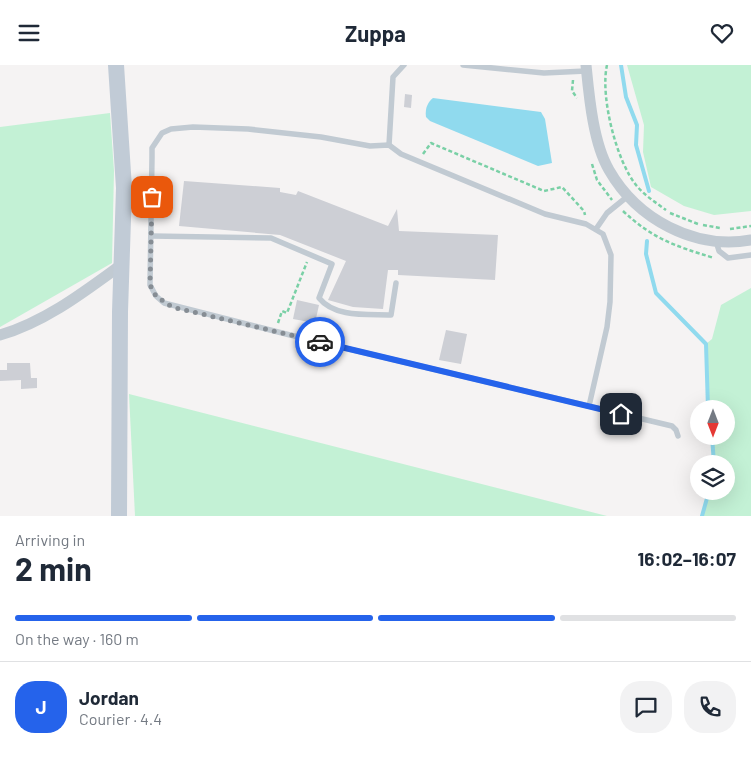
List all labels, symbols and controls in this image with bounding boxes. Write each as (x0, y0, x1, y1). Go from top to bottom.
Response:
icon: menu (15, 19, 43, 47)
icon: heart (708, 19, 736, 47)
text: Zuppa (345, 20, 406, 46)
pin (131, 176, 173, 218)
icon: bag (138, 183, 166, 211)
courier (295, 317, 345, 367)
icon: car (306, 328, 334, 356)
pin (600, 393, 642, 435)
icon: home (607, 400, 635, 428)
north arrow (690, 400, 735, 445)
map controls (690, 400, 735, 500)
button: layers (690, 455, 735, 500)
text: Arriving in (15, 530, 85, 549)
text: 16:02–16:07 (638, 547, 736, 570)
text: 2 min (15, 549, 92, 587)
text: On the way · 160 m (15, 629, 139, 648)
button: chat (620, 681, 672, 733)
button: phone (684, 681, 736, 733)
text: Jordan (79, 686, 139, 709)
text: J (35, 695, 47, 718)
text: Courier · 4.4 (79, 709, 162, 728)

